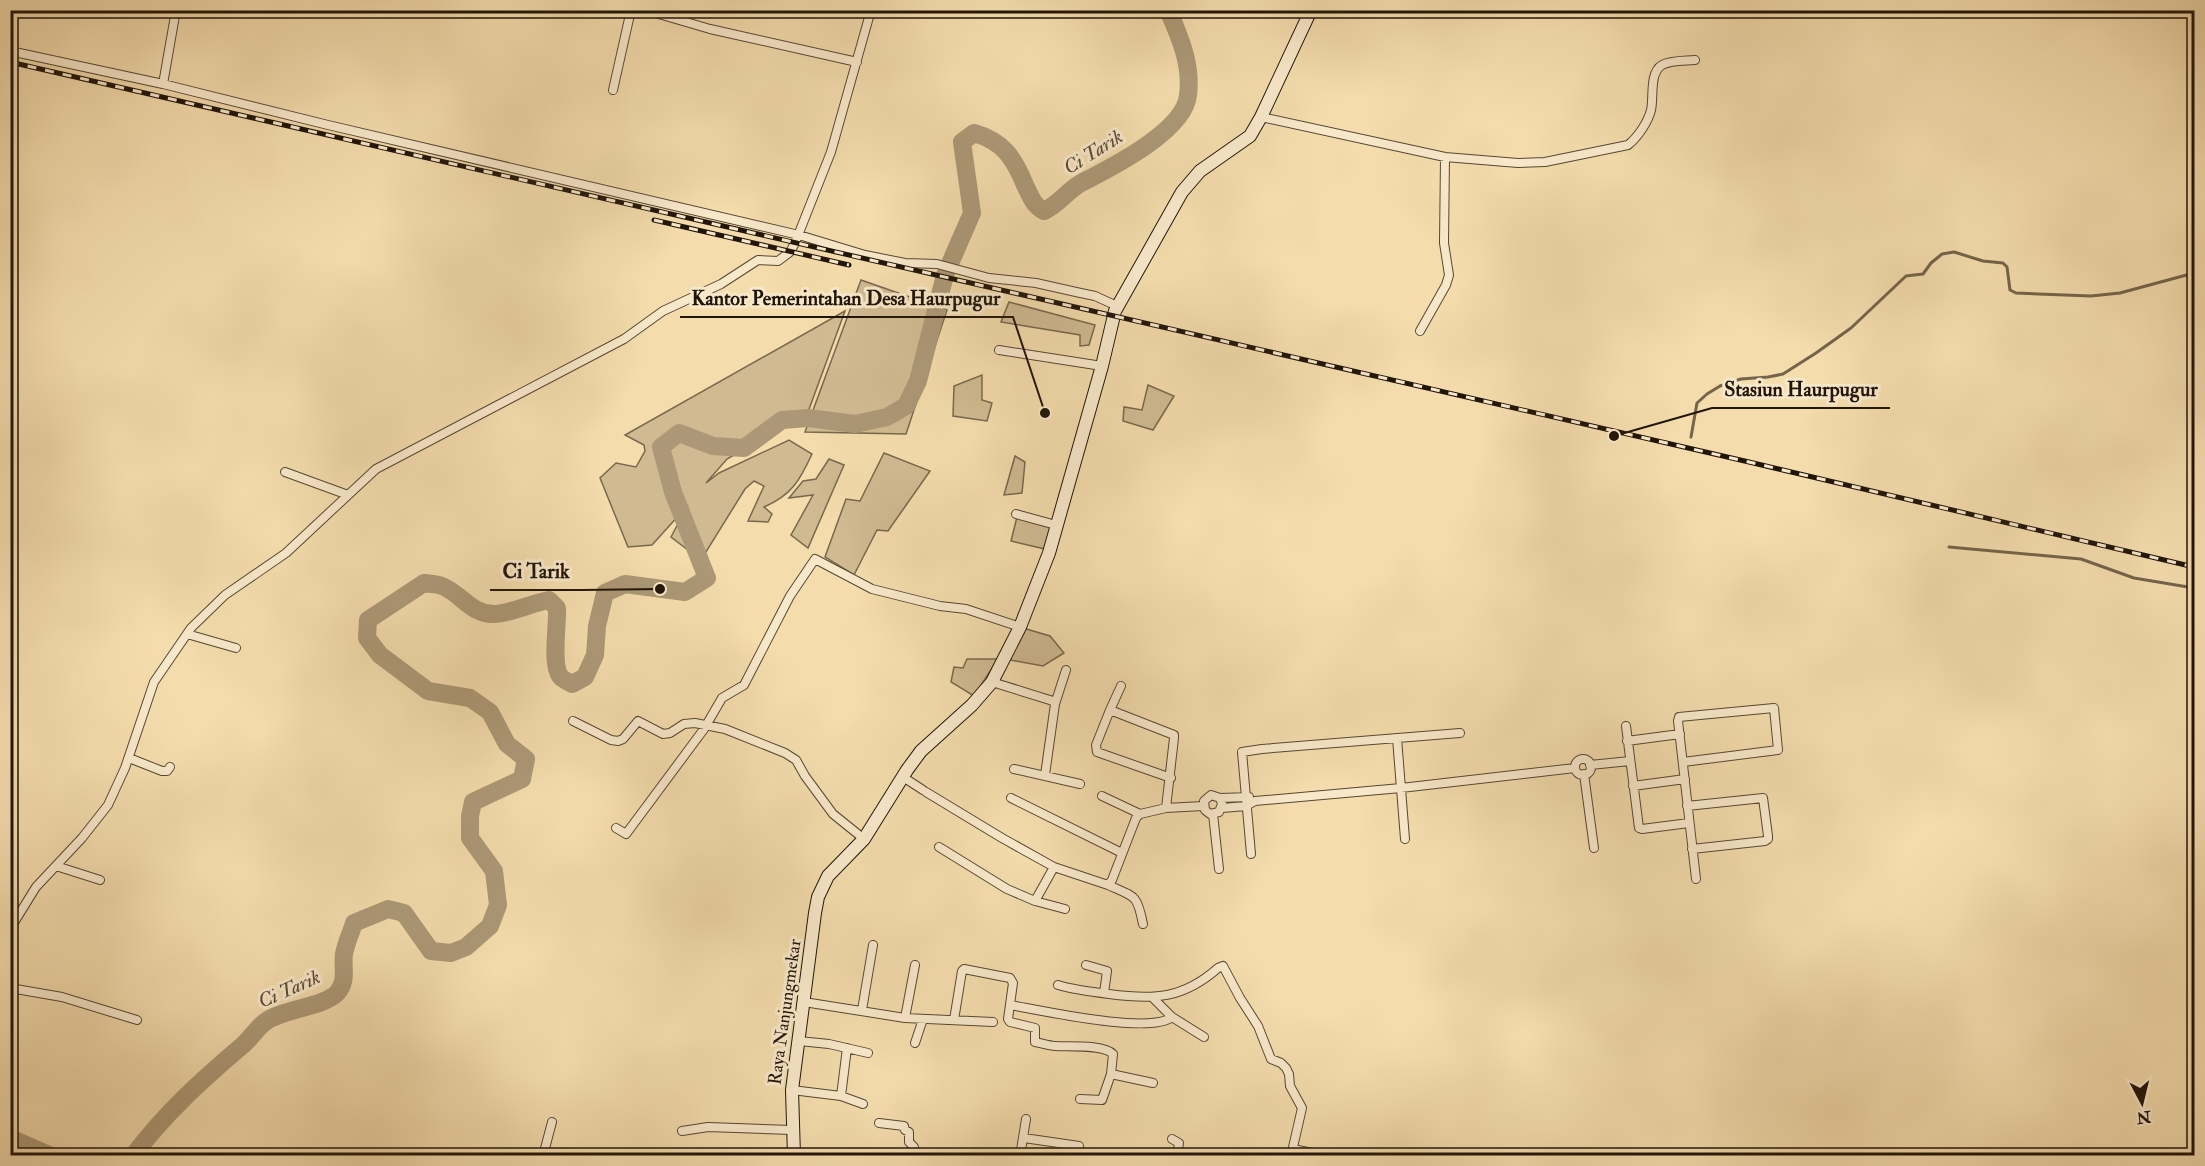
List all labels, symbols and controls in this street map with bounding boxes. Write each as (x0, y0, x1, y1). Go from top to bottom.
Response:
water label: Ci Tarik (1059, 124, 1127, 180)
callout: Kantor Pemerintahan Desa Haurpugur (680, 279, 1013, 317)
text: Kantor Pemerintahan Desa Haurpugur (692, 286, 1001, 312)
callout: Stasiun Haurpugur (1712, 370, 1890, 408)
text: Stasiun Haurpugur (1724, 377, 1878, 403)
callout: Ci Tarik (490, 552, 582, 590)
text: Ci Tarik (502, 559, 570, 584)
street label: Raya Nanjungmekar (763, 937, 807, 1086)
water label: Ci Tarik (254, 964, 324, 1014)
north arrow (2112, 1073, 2172, 1133)
text: N (2135, 1106, 2153, 1128)

